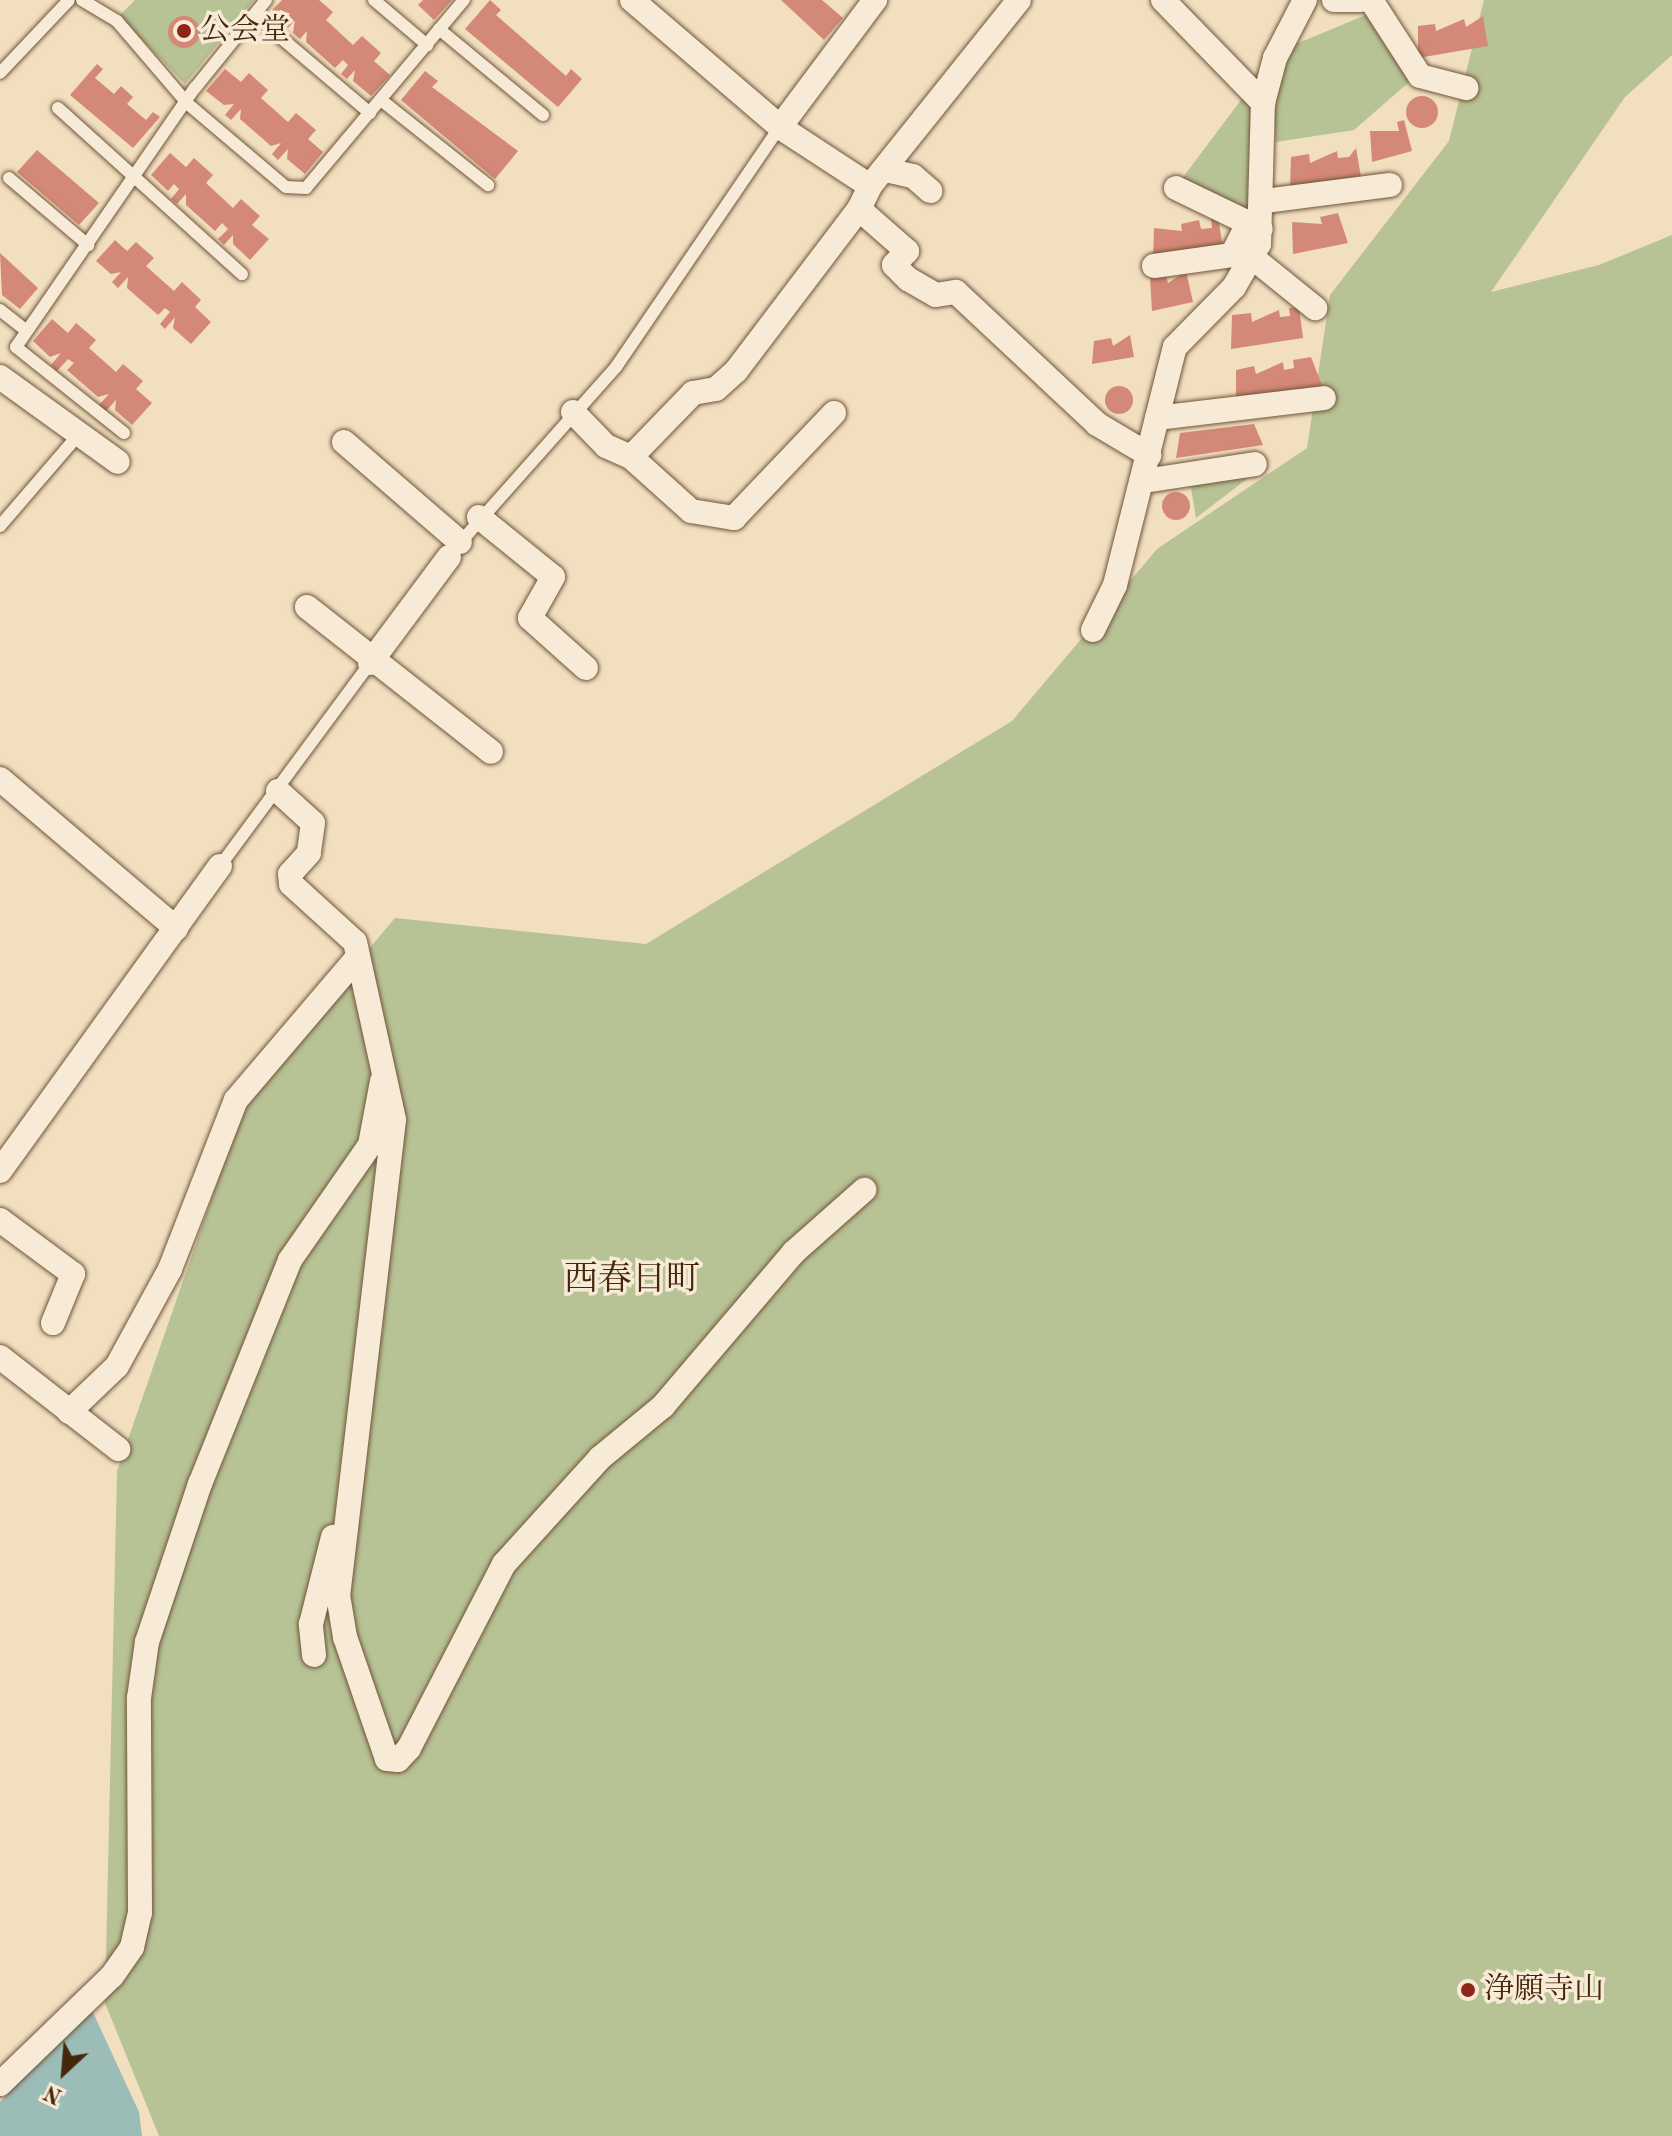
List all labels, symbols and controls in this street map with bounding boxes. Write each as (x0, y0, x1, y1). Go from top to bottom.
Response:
place label: 公会堂 (200, 13, 290, 49)
marker: 公会堂 (175, 22, 193, 40)
district label: 西春日町 (564, 1261, 700, 1301)
place label: 浄願寺山 (1484, 1972, 1604, 2008)
marker: 浄願寺山 (1459, 1981, 1477, 1999)
north arrow (24, 2032, 104, 2112)
text: N (41, 2080, 66, 2107)

